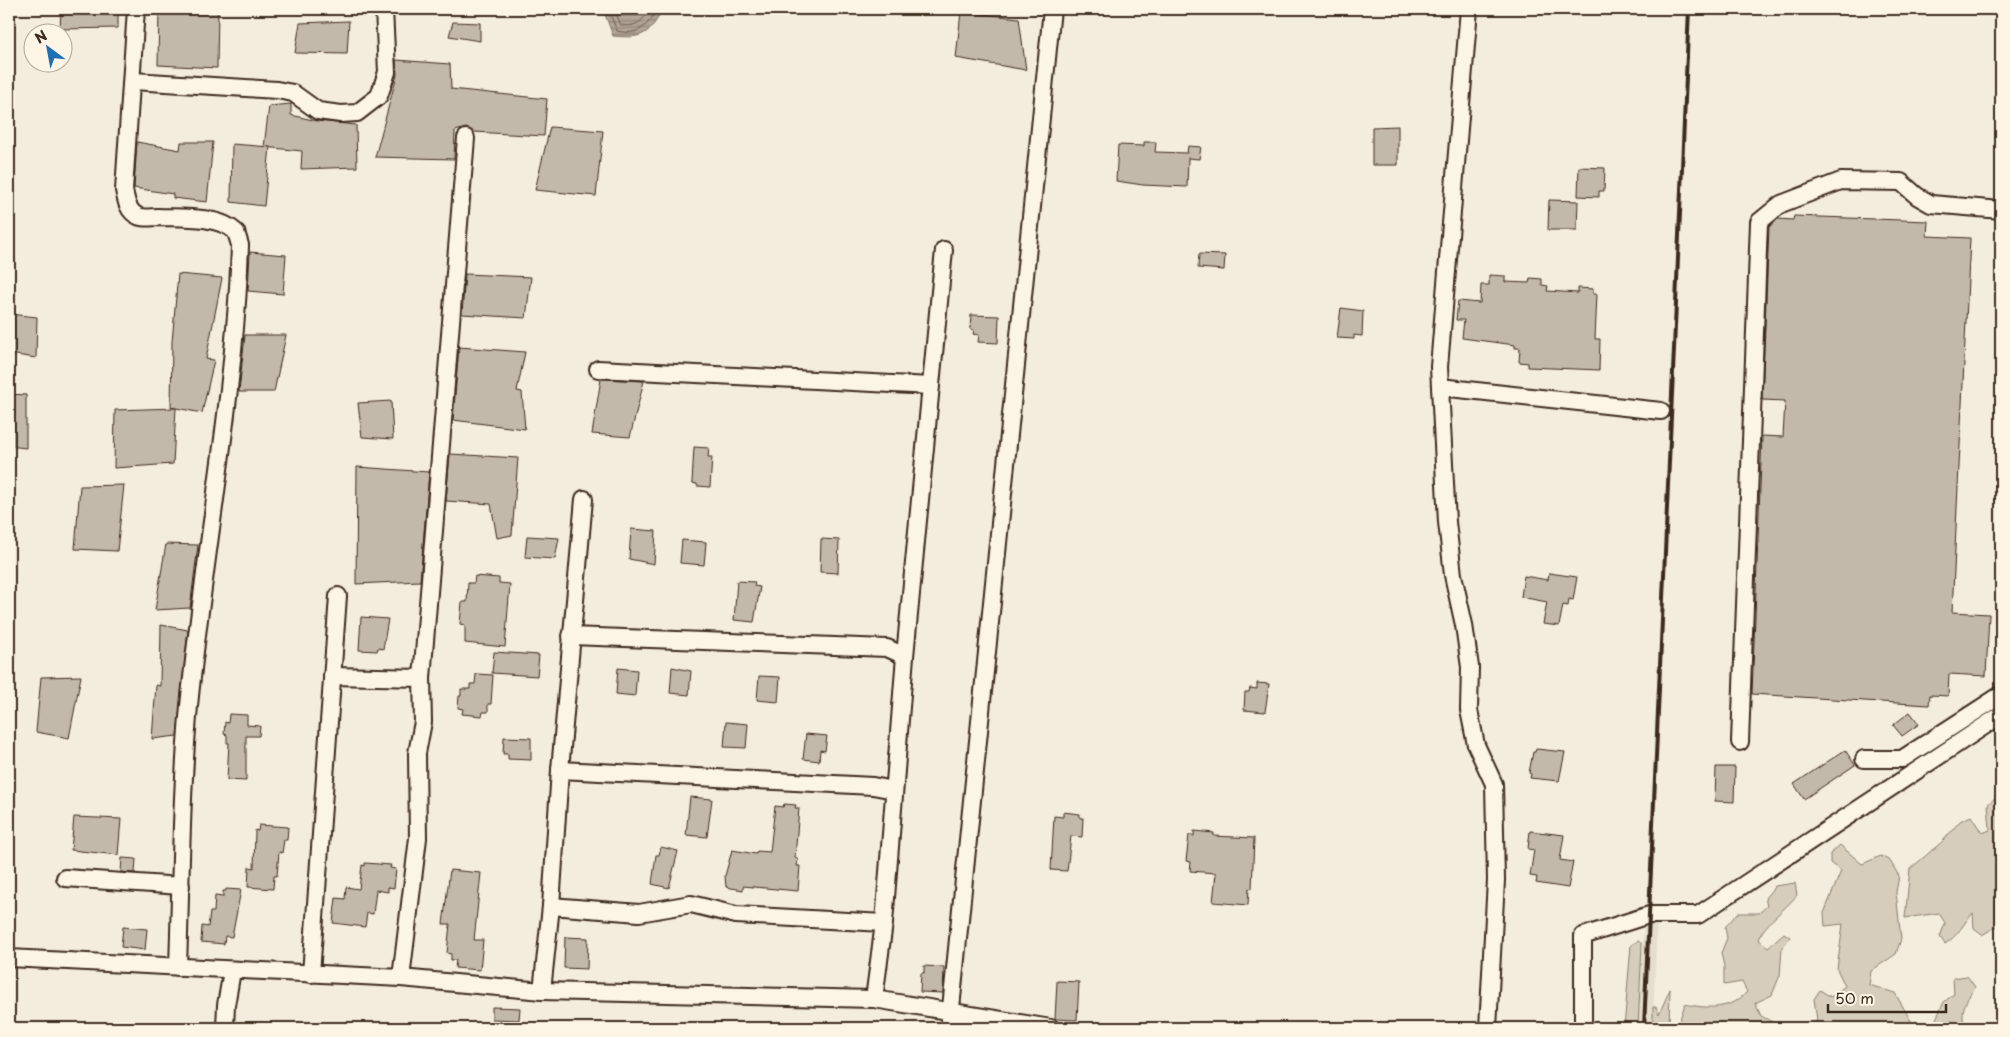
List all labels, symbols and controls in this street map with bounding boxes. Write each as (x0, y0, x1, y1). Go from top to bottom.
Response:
north arrow (22, 22, 72, 72)
text: N (31, 25, 51, 48)
scale bar (1828, 982, 1945, 1014)
text: 50 m (1835, 986, 1874, 1009)

